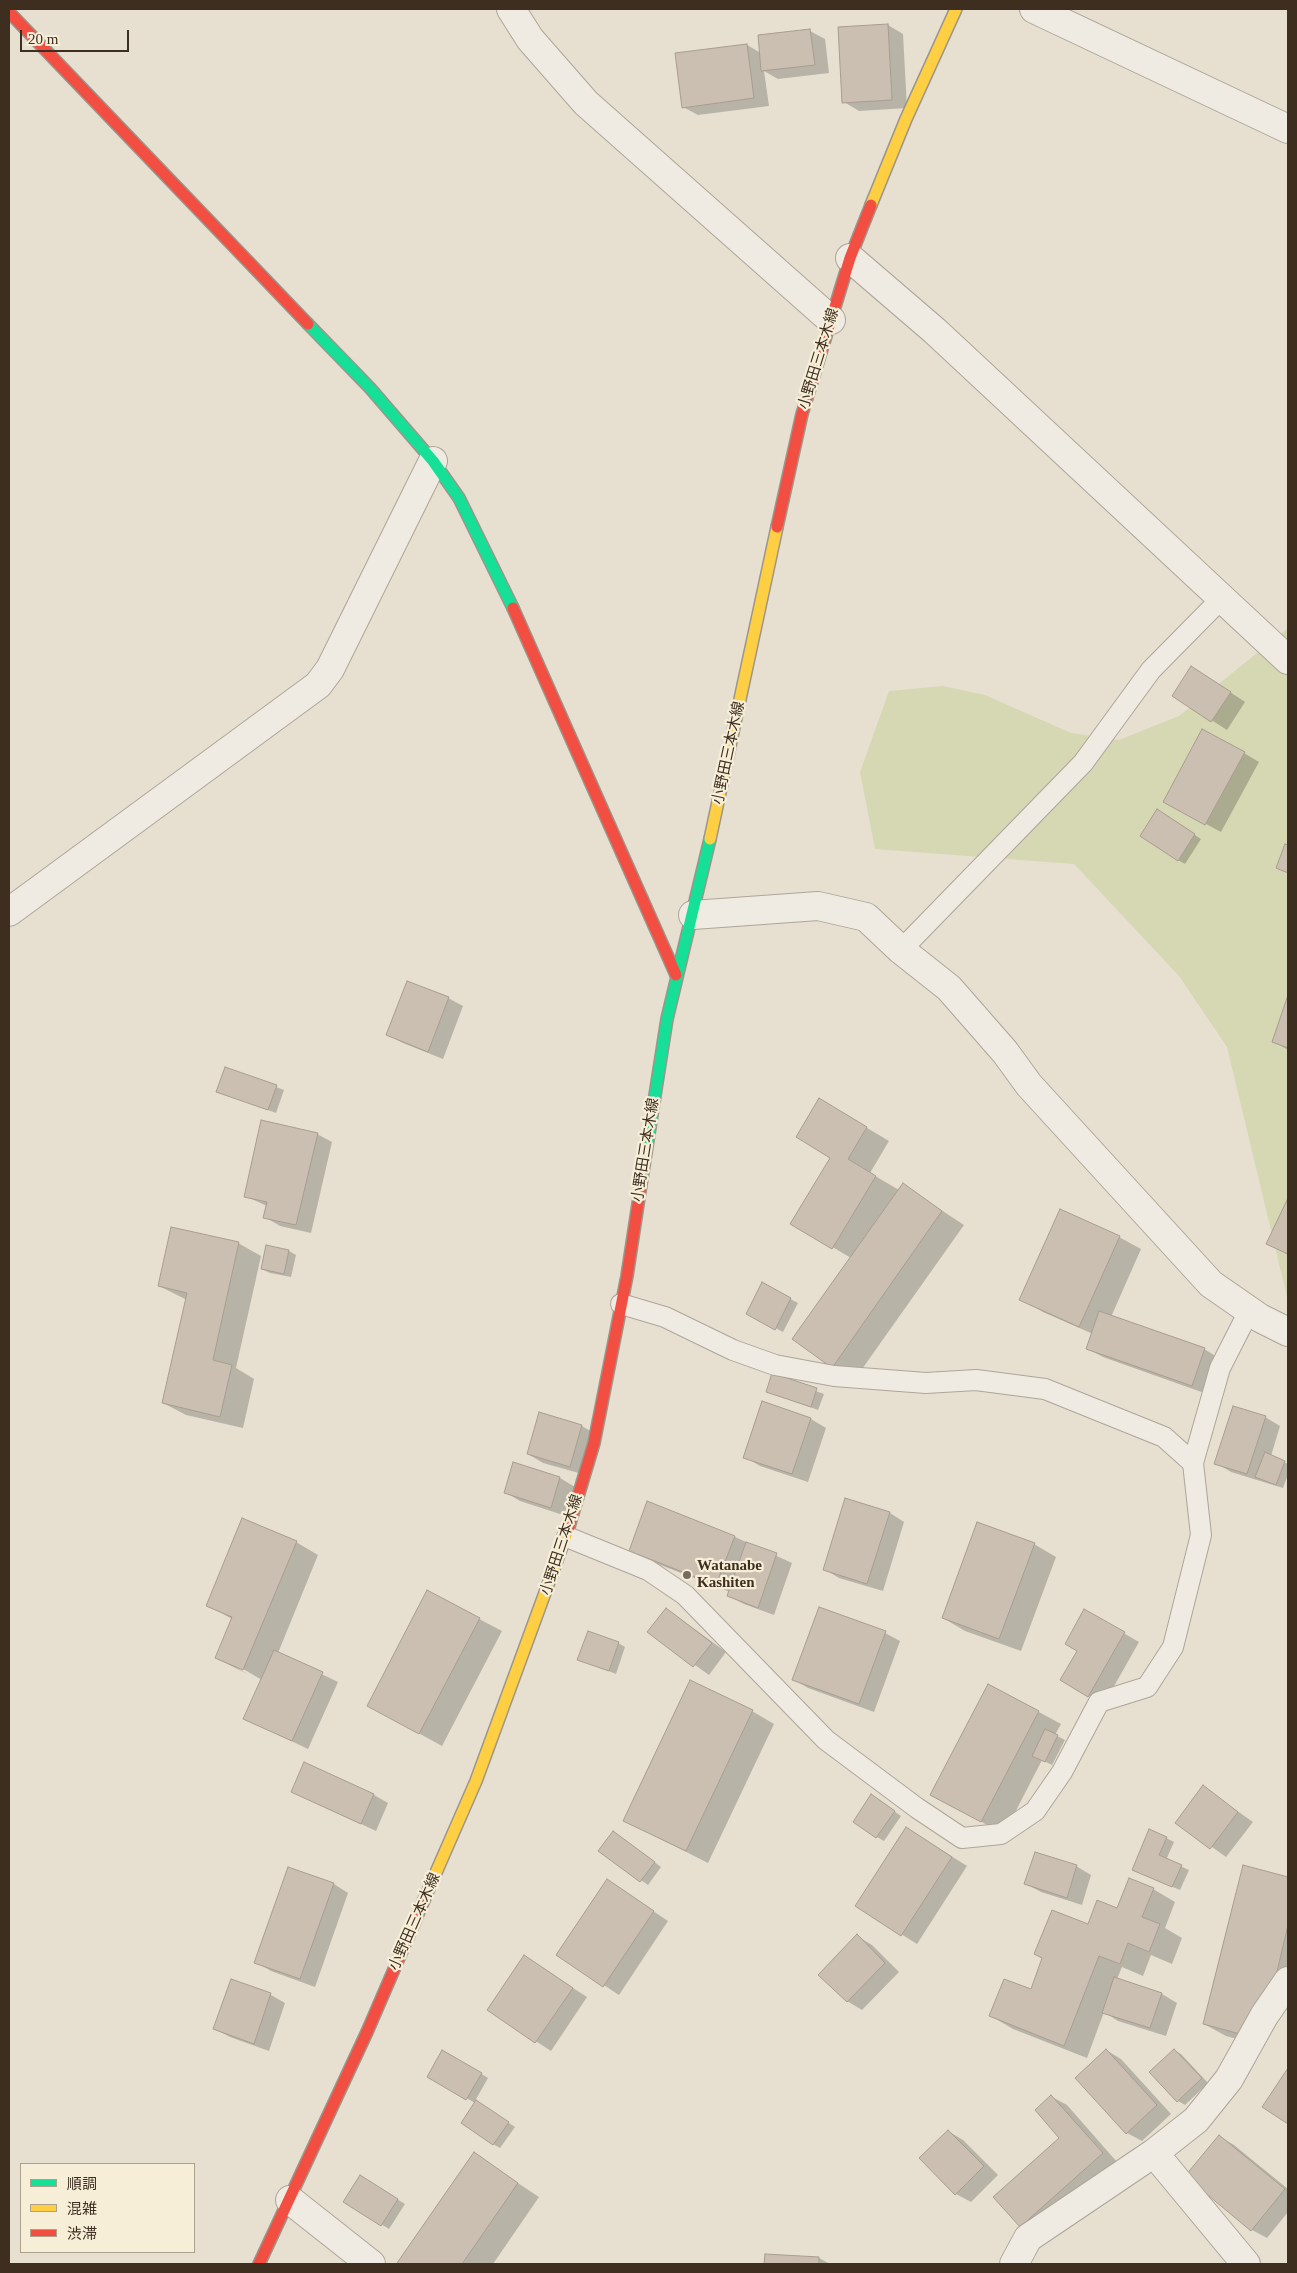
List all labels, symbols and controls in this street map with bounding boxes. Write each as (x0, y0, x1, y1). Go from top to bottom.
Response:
scale bar (22, 20, 131, 52)
text: 20 m (28, 31, 58, 47)
street label: 小野田三本木線 (795, 306, 843, 412)
street label: 小野田三本木線 (709, 700, 749, 806)
street label: 小野田三本木線 (629, 1097, 663, 1203)
street label: 小野田三本木線 (537, 1492, 587, 1598)
place label: Watanabe Kashiten (697, 1557, 762, 1592)
marker: Watanabe Kashiten (681, 1569, 693, 1581)
street label: 小野田三本木線 (385, 1870, 445, 1974)
legend (20, 2163, 195, 2253)
text: 順調 (67, 2176, 97, 2192)
text: 混雑 (67, 2201, 97, 2217)
text: 渋滞 (67, 2226, 97, 2242)

